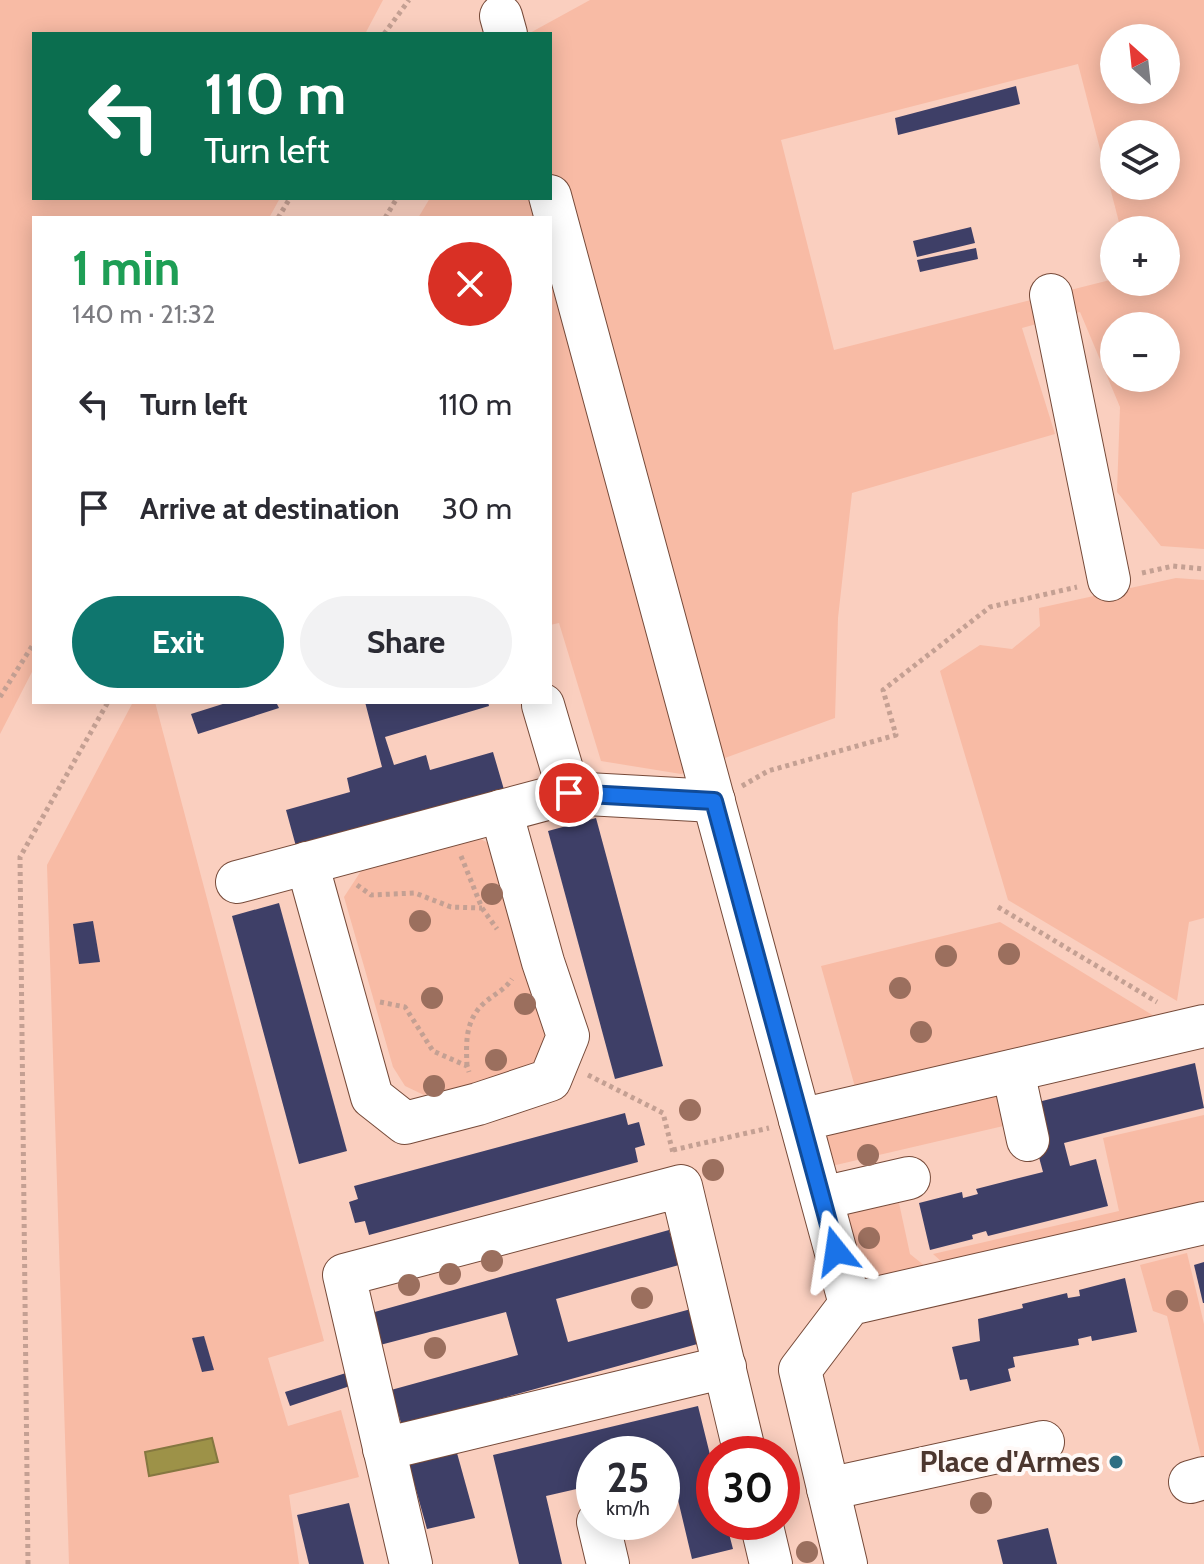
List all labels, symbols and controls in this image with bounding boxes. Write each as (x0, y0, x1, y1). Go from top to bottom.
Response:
north arrow (1100, 24, 1180, 104)
map controls (1100, 24, 1180, 392)
text: 110 m (204, 60, 346, 128)
icon: left (72, 64, 176, 168)
button: layers (1100, 120, 1180, 200)
text: Turn left (204, 128, 329, 172)
button: + (1100, 216, 1180, 296)
text: 1 min (72, 239, 180, 297)
button: close (428, 242, 512, 326)
text: 140 m · 21:32 (72, 298, 215, 330)
button: − (1100, 312, 1180, 392)
icon: left (72, 382, 116, 426)
text: Turn left (140, 386, 248, 423)
text: 110 m (438, 386, 512, 423)
icon: arrive (72, 486, 116, 530)
text: Arrive at destination (140, 490, 400, 527)
text: 30 m (442, 490, 512, 527)
button: Exit (72, 596, 284, 688)
button: Share (300, 596, 512, 688)
pin (535, 759, 603, 827)
icon: arrive (547, 771, 591, 815)
position arrow (794, 1209, 878, 1293)
speed limit sign: 30 (696, 1436, 800, 1540)
place label: Place d'Armes (919, 1443, 1100, 1480)
text: 25 (607, 1453, 649, 1502)
marker: Place d'Armes (1107, 1453, 1125, 1471)
text: km/h (606, 1496, 650, 1520)

